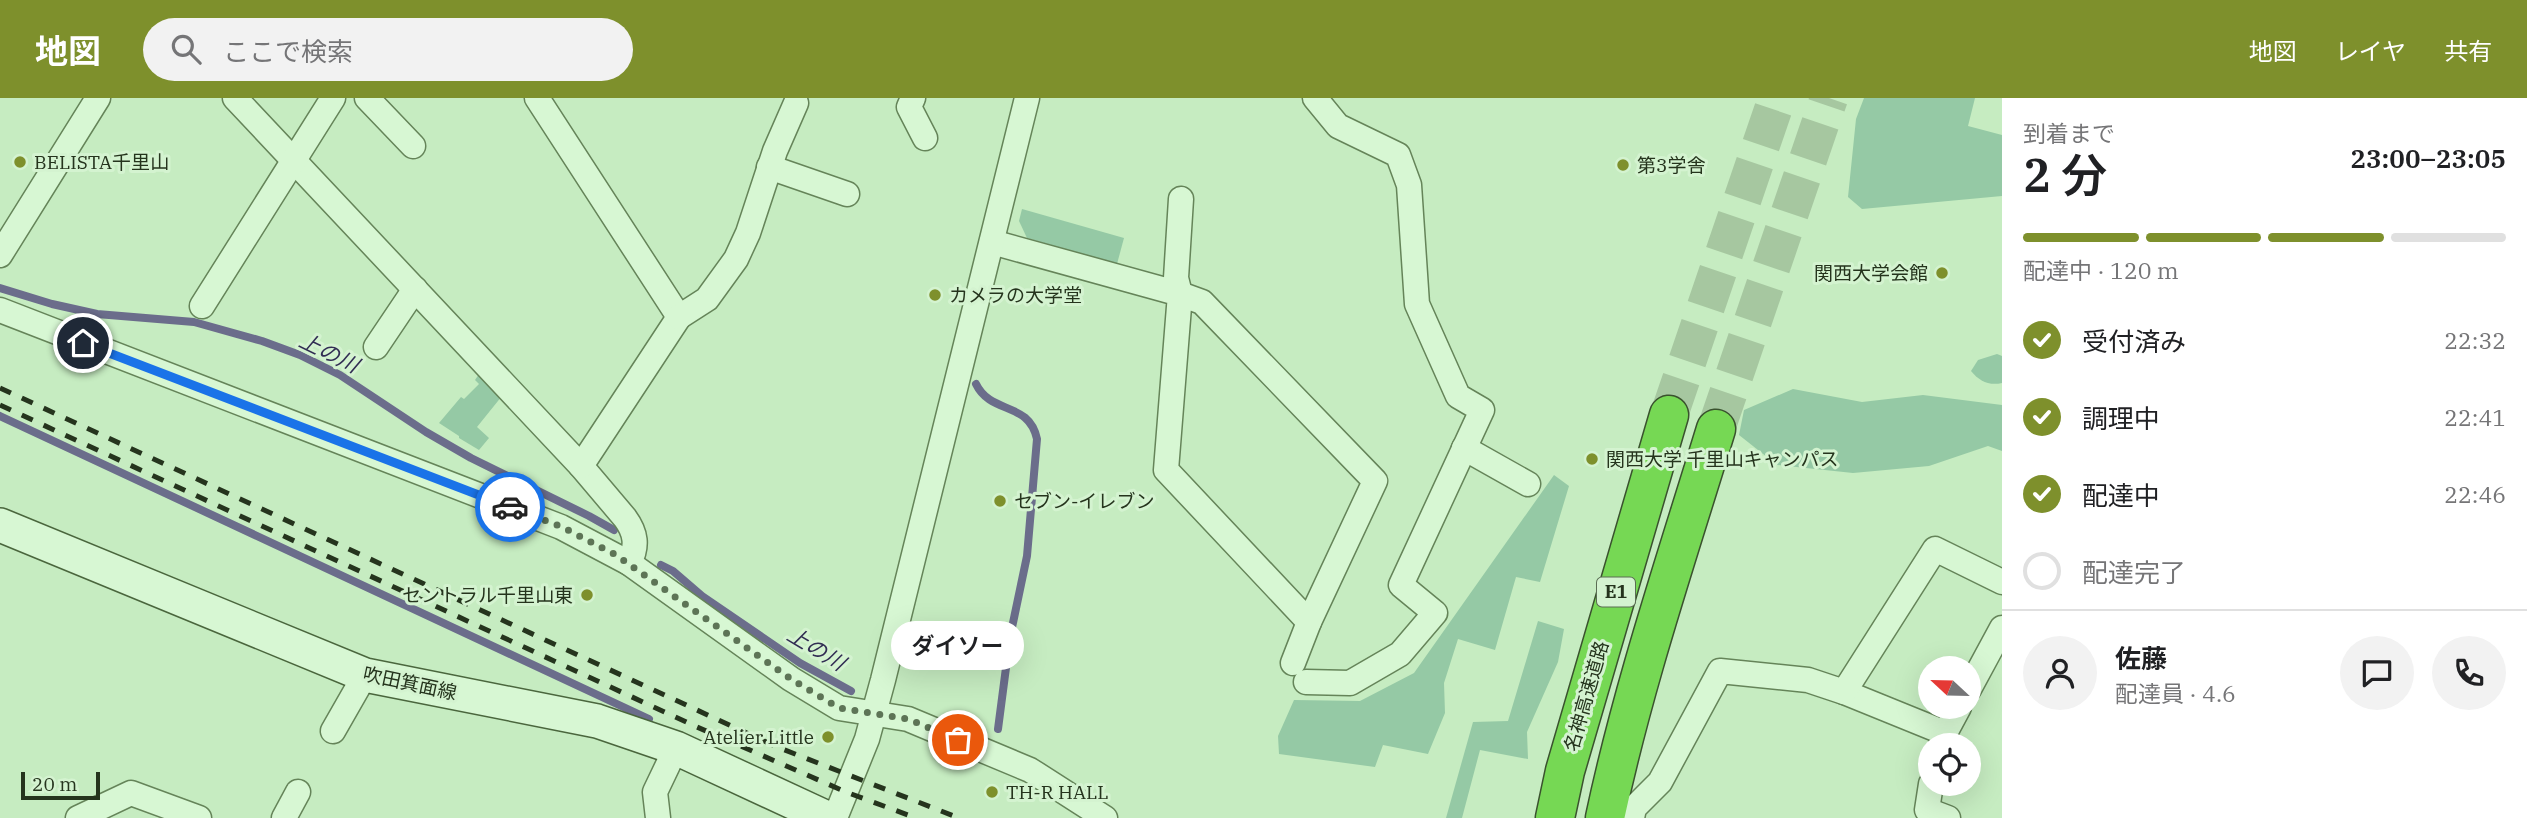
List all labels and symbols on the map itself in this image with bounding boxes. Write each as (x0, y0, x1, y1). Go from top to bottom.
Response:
place label: BELISTA千里山 (34, 150, 169, 174)
place label: 第3学舎 (1637, 153, 1705, 177)
marker: BELISTA千里山 (12, 154, 28, 170)
marker: 第3学舎 (1615, 157, 1631, 173)
place label: 関西大学会館 (1814, 261, 1928, 285)
marker: 関西大学会館 (1934, 265, 1950, 281)
place label: カメラの大学堂 (949, 283, 1082, 307)
marker: カメラの大学堂 (927, 287, 943, 303)
pin (53, 313, 113, 373)
water label: 上の川 (295, 326, 366, 379)
place label: 関西大学 千里山キャンパス (1606, 447, 1838, 471)
marker: 関西大学 千里山キャンパス (1584, 451, 1600, 467)
courier (475, 472, 545, 542)
place label: セブン-イレブン (1014, 489, 1154, 513)
marker: セブン-イレブン (992, 493, 1008, 509)
road number: E1 (1597, 578, 1635, 606)
place label: セントラル千里山東 (402, 583, 573, 607)
marker: セントラル千里山東 (579, 587, 595, 603)
water label: 上の川 (782, 620, 852, 677)
callout: ダイソー (892, 621, 1024, 670)
street label: 名神高速道路 (1559, 638, 1613, 754)
north arrow (1918, 656, 1981, 719)
street label: 吹田箕面線 (361, 661, 459, 705)
pin (928, 710, 988, 770)
place label: Atelier Little (703, 725, 814, 749)
marker: Atelier Little (820, 729, 836, 745)
scale bar (21, 769, 100, 801)
place label: TH-R HALL (1006, 780, 1109, 804)
marker: TH-R HALL (984, 784, 1000, 800)

